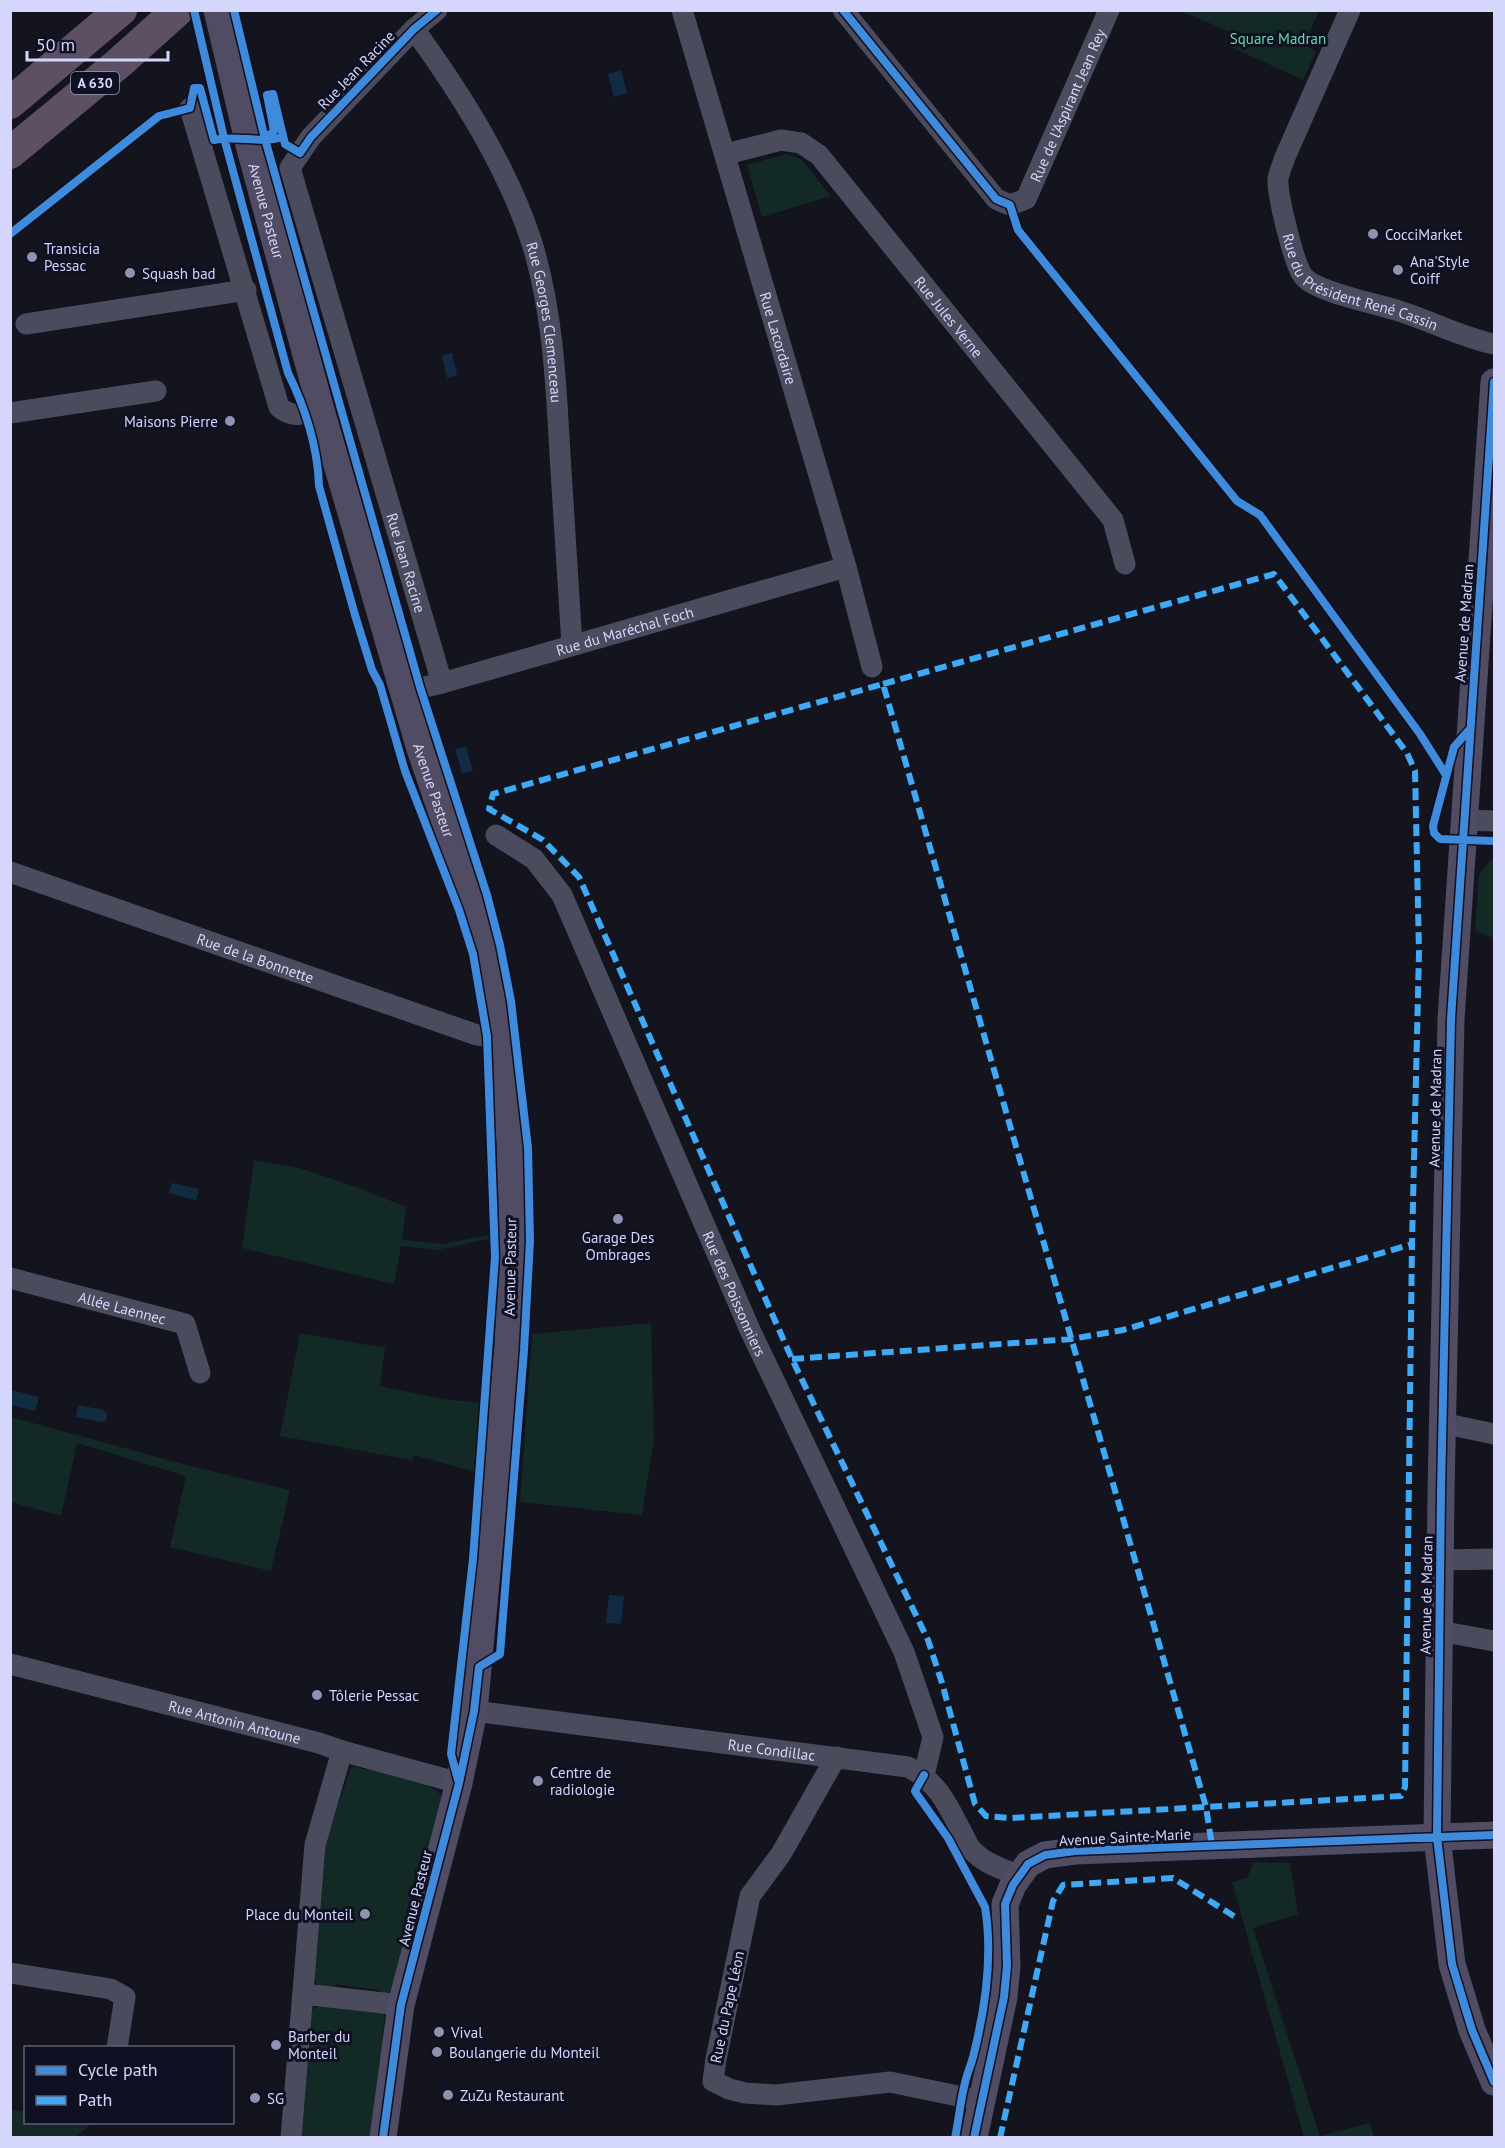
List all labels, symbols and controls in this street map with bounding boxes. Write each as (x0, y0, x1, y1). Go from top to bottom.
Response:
scale bar (27, 24, 168, 62)
street label: Rue Jean Racine (313, 26, 399, 114)
street label: Rue de l'Aspirant Jean Rey (1025, 26, 1109, 185)
park label: Square Madran (1230, 29, 1326, 48)
text: 50 m (36, 33, 75, 56)
road number: A 630 (71, 72, 119, 94)
street label: Avenue Pasteur (245, 161, 289, 261)
place label: CocciMarket (1385, 225, 1462, 244)
marker: CocciMarket (1366, 227, 1380, 241)
street label: Rue du Président René Cassin (1279, 231, 1441, 334)
place label: Transicia Pessac (44, 239, 100, 275)
street label: Rue Georges Clemenceau (523, 240, 566, 403)
marker: Transicia Pessac (25, 250, 39, 264)
place label: Ana'Style Coiff (1410, 252, 1470, 288)
marker: Ana'Style Coiff (1391, 263, 1405, 277)
place label: Squash bad (142, 264, 216, 283)
marker: Squash bad (123, 266, 137, 280)
street label: Rue Jules Verne (911, 272, 988, 361)
street label: Rue Lacordaire (756, 290, 801, 386)
place label: Maisons Pierre (124, 412, 218, 431)
marker: Maisons Pierre (223, 414, 237, 428)
street label: Rue Jean Racine (383, 511, 430, 615)
street label: Avenue de Madran (1450, 563, 1478, 683)
street label: Rue du Maréchal Foch (554, 602, 696, 659)
street label: Avenue Pasteur (409, 741, 459, 840)
street label: Rue de la Bonnette (194, 929, 316, 987)
street label: Avenue de Madran (1424, 1049, 1446, 1167)
marker: Garage Des Ombrages (611, 1212, 625, 1226)
street label: Avenue Pasteur (500, 1218, 520, 1316)
place label: Garage Des Ombrages (582, 1228, 654, 1264)
street label: Rue des Poissonniers (699, 1228, 771, 1359)
street label: Allée Laennec (76, 1287, 168, 1328)
street label: Avenue de Madran (1415, 1536, 1437, 1654)
place label: Tôlerie Pessac (329, 1686, 419, 1705)
marker: Tôlerie Pessac (310, 1688, 324, 1702)
street label: Rue Antonin Antoune (167, 1695, 303, 1748)
street label: Rue Condillac (727, 1734, 817, 1764)
place label: Centre de radiologie (550, 1763, 615, 1799)
marker: Centre de radiologie (531, 1774, 545, 1788)
street label: Avenue Sainte-Marie (1058, 1824, 1192, 1850)
street label: Avenue Pasteur (394, 1848, 436, 1948)
place label: Place du Monteil (246, 1905, 354, 1924)
marker: Place du Monteil (358, 1907, 372, 1921)
street label: Rue du Pape Léon (706, 1949, 748, 2065)
place label: Vival (450, 2023, 483, 2042)
marker: Vival (432, 2025, 446, 2039)
place label: Barber du Monteil (288, 2027, 350, 2063)
marker: Barber du Monteil (269, 2038, 283, 2052)
place label: Boulangerie du Monteil (449, 2043, 600, 2062)
marker: Boulangerie du Monteil (430, 2045, 444, 2059)
legend (24, 2046, 234, 2124)
text: Cycle path (78, 2058, 158, 2081)
place label: ZuZu Restaurant (460, 2086, 564, 2105)
text: Path (78, 2088, 112, 2111)
marker: ZuZu Restaurant (441, 2088, 455, 2102)
place label: SG (267, 2089, 284, 2108)
marker: SG (248, 2091, 262, 2105)

